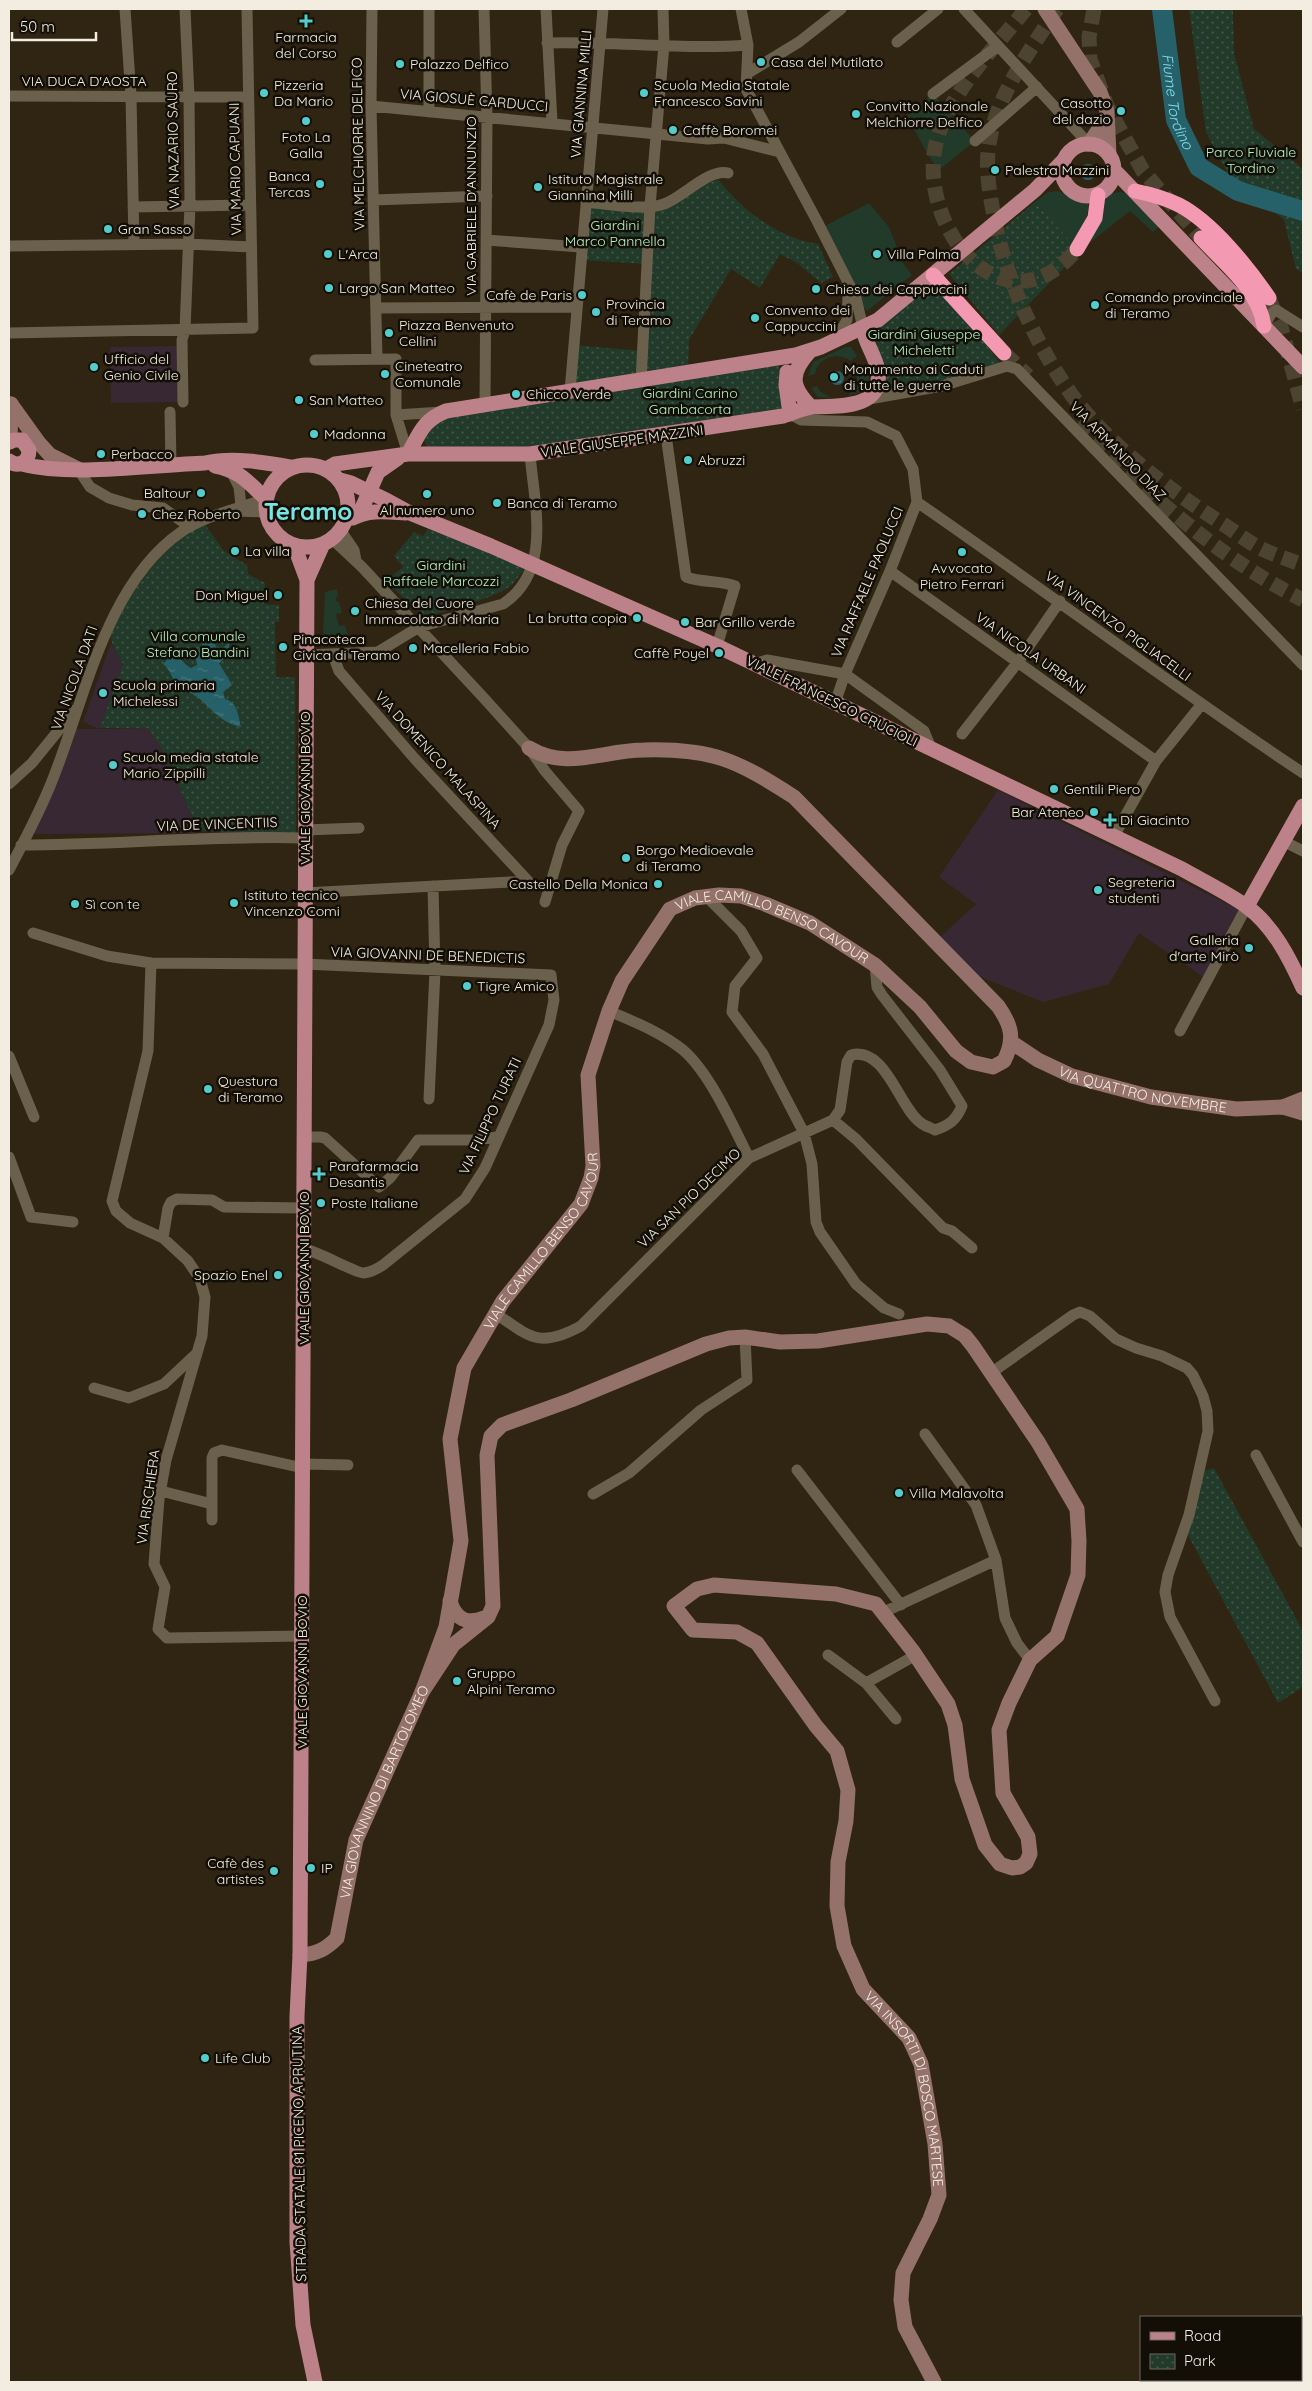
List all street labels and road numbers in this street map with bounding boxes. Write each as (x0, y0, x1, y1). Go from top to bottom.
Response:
street label: VIA GIANNINA MILLI (566, 29, 596, 159)
street label: VIA MELCHIORRE DELFICO (347, 57, 369, 231)
street label: VIA NAZARIO SAURO (163, 71, 183, 209)
street label: VIA DUCA D'AOSTA (22, 72, 146, 90)
street label: VIA GIOSUÈ CARDUCCI (399, 85, 549, 115)
street label: VIA MARIO CAPUANI (225, 102, 245, 236)
street label: VIA GABRIELE D'ANNUNZIO (462, 116, 480, 296)
street label: VIA ARMANDO DIAZ (1066, 398, 1170, 504)
street label: VIALE GIUSEPPE MAZZINI (539, 421, 705, 461)
street label: VIA RAFFAELE PAOLUCCI (827, 504, 907, 660)
street label: VIA VINCENZO PIGLIACELLI (1041, 567, 1195, 685)
street label: VIA NICOLA URBANI (972, 608, 1090, 698)
street label: VIA NICOLA DATI (47, 623, 101, 733)
street label: VIALE FRANCESCO CRUCIOLI (743, 651, 921, 751)
street label: VIA DOMENICO MALASPINA (371, 687, 505, 833)
street label: VIALE GIOVANNI BOVIO (296, 711, 314, 865)
street label: VIA DE VINCENTIIS (156, 813, 278, 835)
street label: VIALE CAMILLO BENSO CAVOUR (672, 886, 872, 968)
street label: VIA GIOVANNI DE BENEDICTIS (330, 943, 526, 967)
street label: VIA FILIPPO TURATI (455, 1054, 525, 1178)
street label: VIA QUATTRO NOVEMBRE (1055, 1062, 1228, 1117)
street label: VIA SAN PIO DECIMO (634, 1144, 744, 1252)
street label: VIALE CAMILLO BENSO CAVOUR (479, 1152, 603, 1333)
street label: VIALE GIOVANNI BOVIO (295, 1191, 313, 1345)
street label: VIA RISCHIERA (132, 1448, 164, 1546)
street label: VIALE GIOVANNI BOVIO (293, 1595, 311, 1749)
street label: VIA GIOVANNINO DI BARTOLOMEO (336, 1683, 433, 1900)
street label: VIA INSORTI DI BOSCO MARTESE (860, 1987, 947, 2187)
street label: STRADA STATALE 81 PICENO APRUTINA (288, 2026, 310, 2282)

